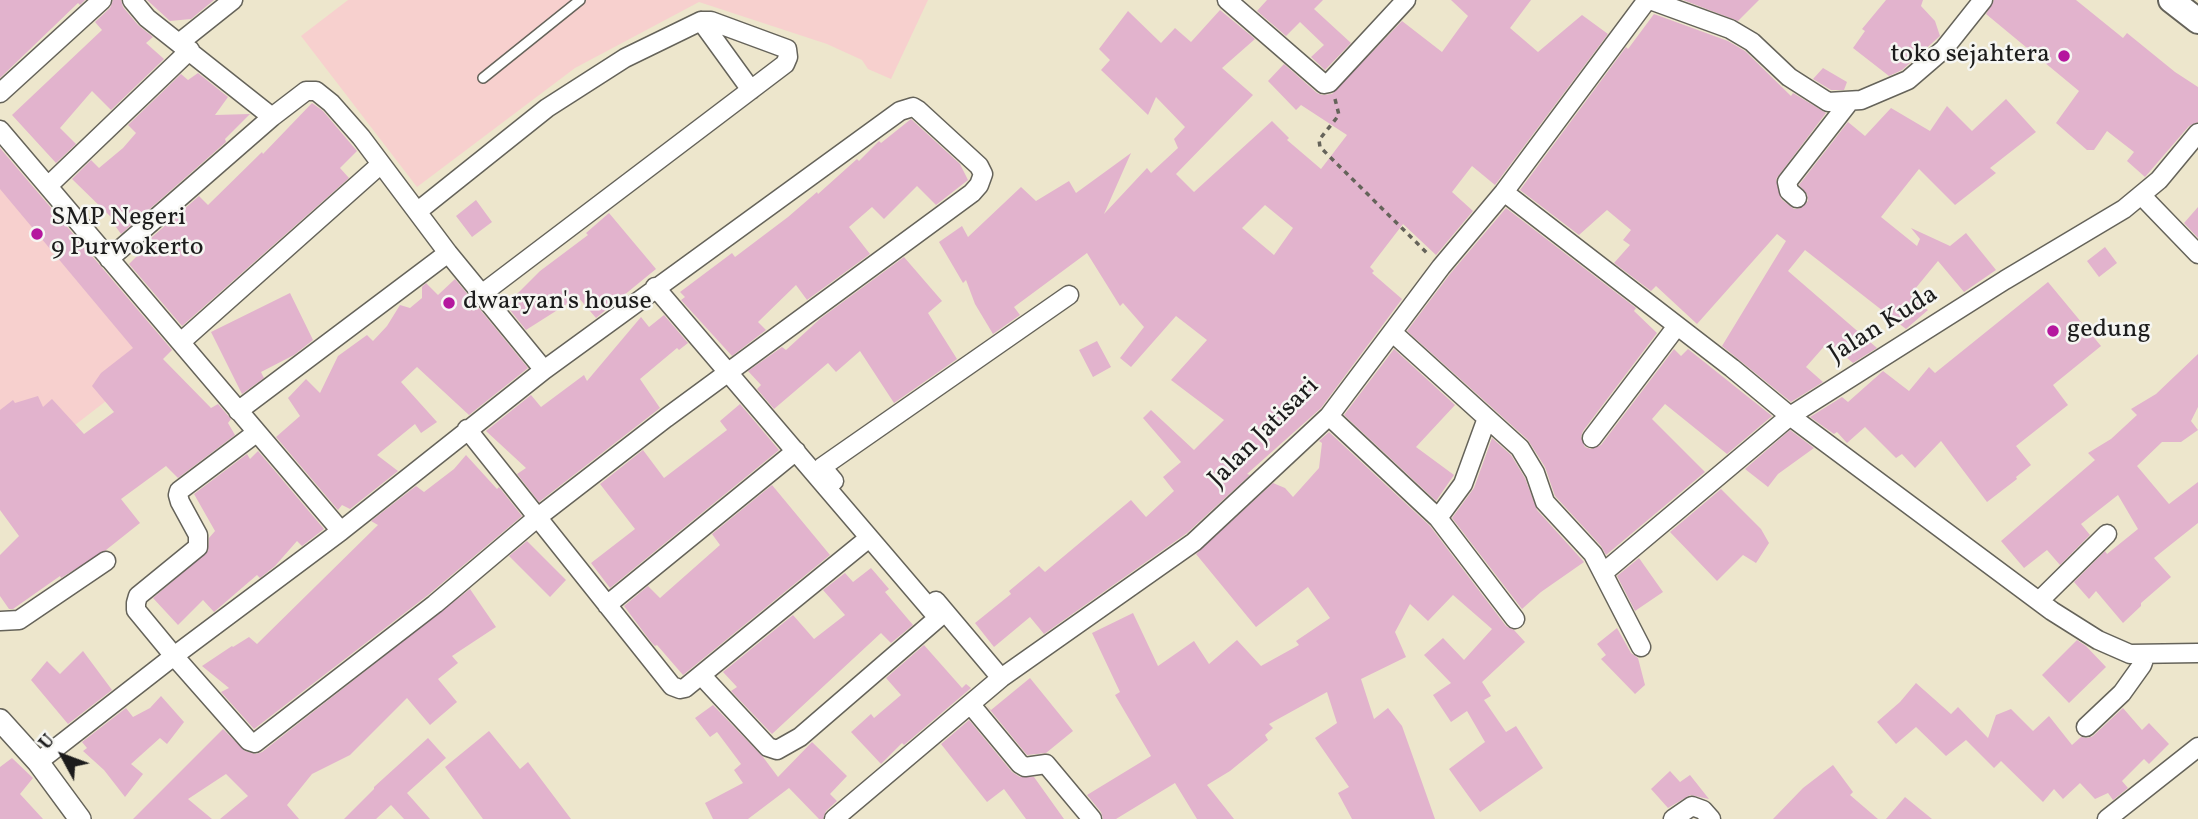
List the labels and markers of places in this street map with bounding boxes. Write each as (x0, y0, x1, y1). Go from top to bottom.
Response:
place label: toko sejahtera (1890, 40, 2050, 72)
marker: toko sejahtera (2056, 48, 2072, 64)
place label: SMP Negeri 9 Purwokerto (51, 203, 203, 264)
marker: SMP Negeri 9 Purwokerto (29, 226, 45, 242)
place label: dwaryan's house (463, 287, 652, 319)
marker: dwaryan's house (441, 295, 457, 311)
place label: gedung (2067, 315, 2151, 347)
marker: gedung (2045, 323, 2061, 339)

